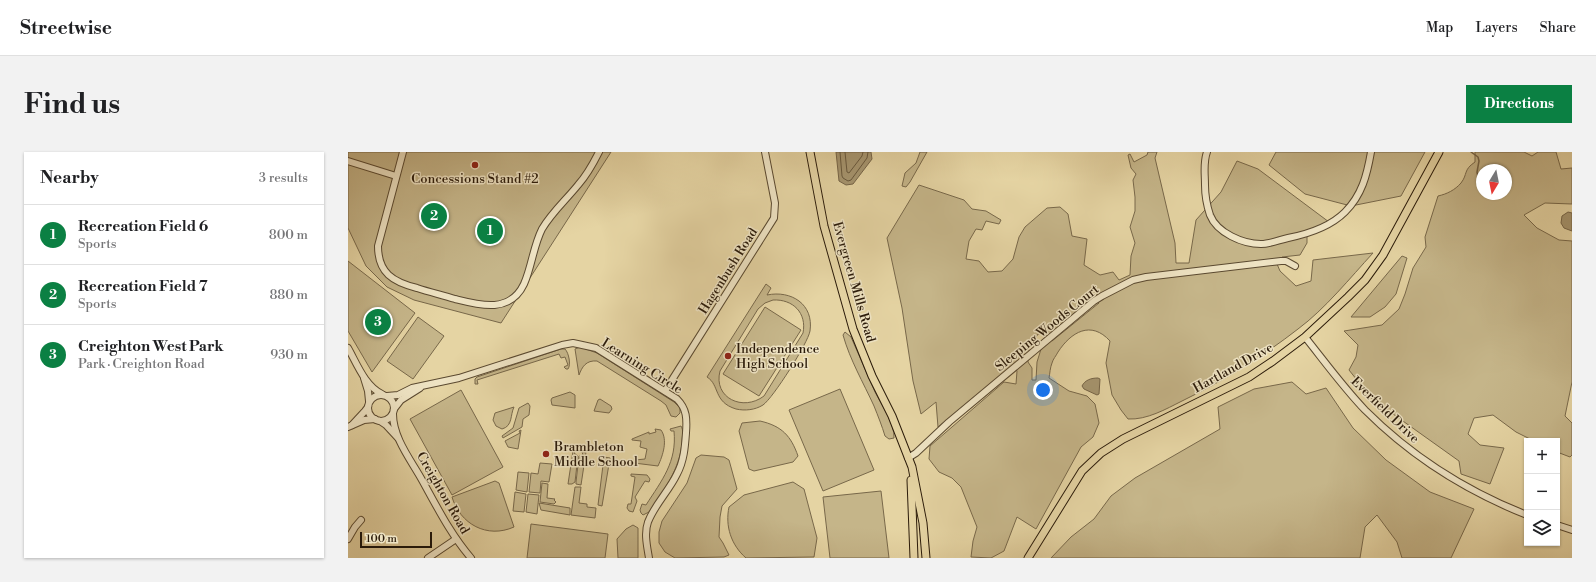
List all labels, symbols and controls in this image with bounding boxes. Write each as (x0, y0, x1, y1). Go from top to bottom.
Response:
text: Streetwise (20, 16, 112, 40)
text: Map (1426, 19, 1453, 37)
text: Layers (1475, 19, 1518, 37)
text: Share (1540, 19, 1576, 37)
button: Directions (1466, 85, 1572, 123)
text: Find us (24, 87, 120, 122)
marker: Concessions Stand #2 (470, 160, 480, 170)
north arrow (1476, 164, 1512, 200)
text: Nearby (40, 167, 99, 189)
text: 3 results (259, 170, 308, 186)
place label: Concessions Stand #2 (411, 171, 539, 187)
pin: 2 (421, 201, 447, 231)
pin: 1 (477, 216, 503, 246)
text: Recreation Field 6 (78, 217, 208, 236)
street label: Evergreen Mills Road (829, 220, 879, 345)
street label: Hagenbush Road (695, 224, 761, 317)
text: 1 (50, 227, 56, 243)
text: 800 m (269, 227, 308, 243)
text: Sports (78, 236, 117, 252)
text: Recreation Field 7 (78, 277, 208, 296)
street label: Sleeping Woods Court (992, 281, 1102, 375)
text: 2 (49, 287, 57, 303)
text: 880 m (269, 287, 308, 303)
text: Sports (78, 296, 117, 312)
pin: 3 (365, 307, 391, 337)
street label: Learning Circle (599, 335, 686, 397)
text: Creighton West Park (78, 337, 224, 356)
street label: Hartland Drive (1190, 339, 1276, 397)
place label: Independence High School (736, 341, 820, 372)
text: 3 (49, 347, 57, 363)
text: 930 m (270, 347, 308, 363)
marker: Independence High School (723, 351, 733, 361)
text: Park · Creighton Road (78, 356, 205, 372)
street label: Everfield Drive (1347, 373, 1423, 447)
your location (1033, 380, 1053, 400)
map controls (1524, 438, 1560, 546)
button: + (1524, 438, 1560, 474)
place label: Brambleton Middle School (553, 439, 638, 470)
street label: Creighton Road (413, 449, 473, 537)
marker: Brambleton Middle School (541, 449, 551, 459)
button: − (1524, 474, 1560, 510)
button: layers (1524, 510, 1560, 546)
scale bar (360, 530, 432, 549)
text: 100 m (366, 532, 397, 546)

